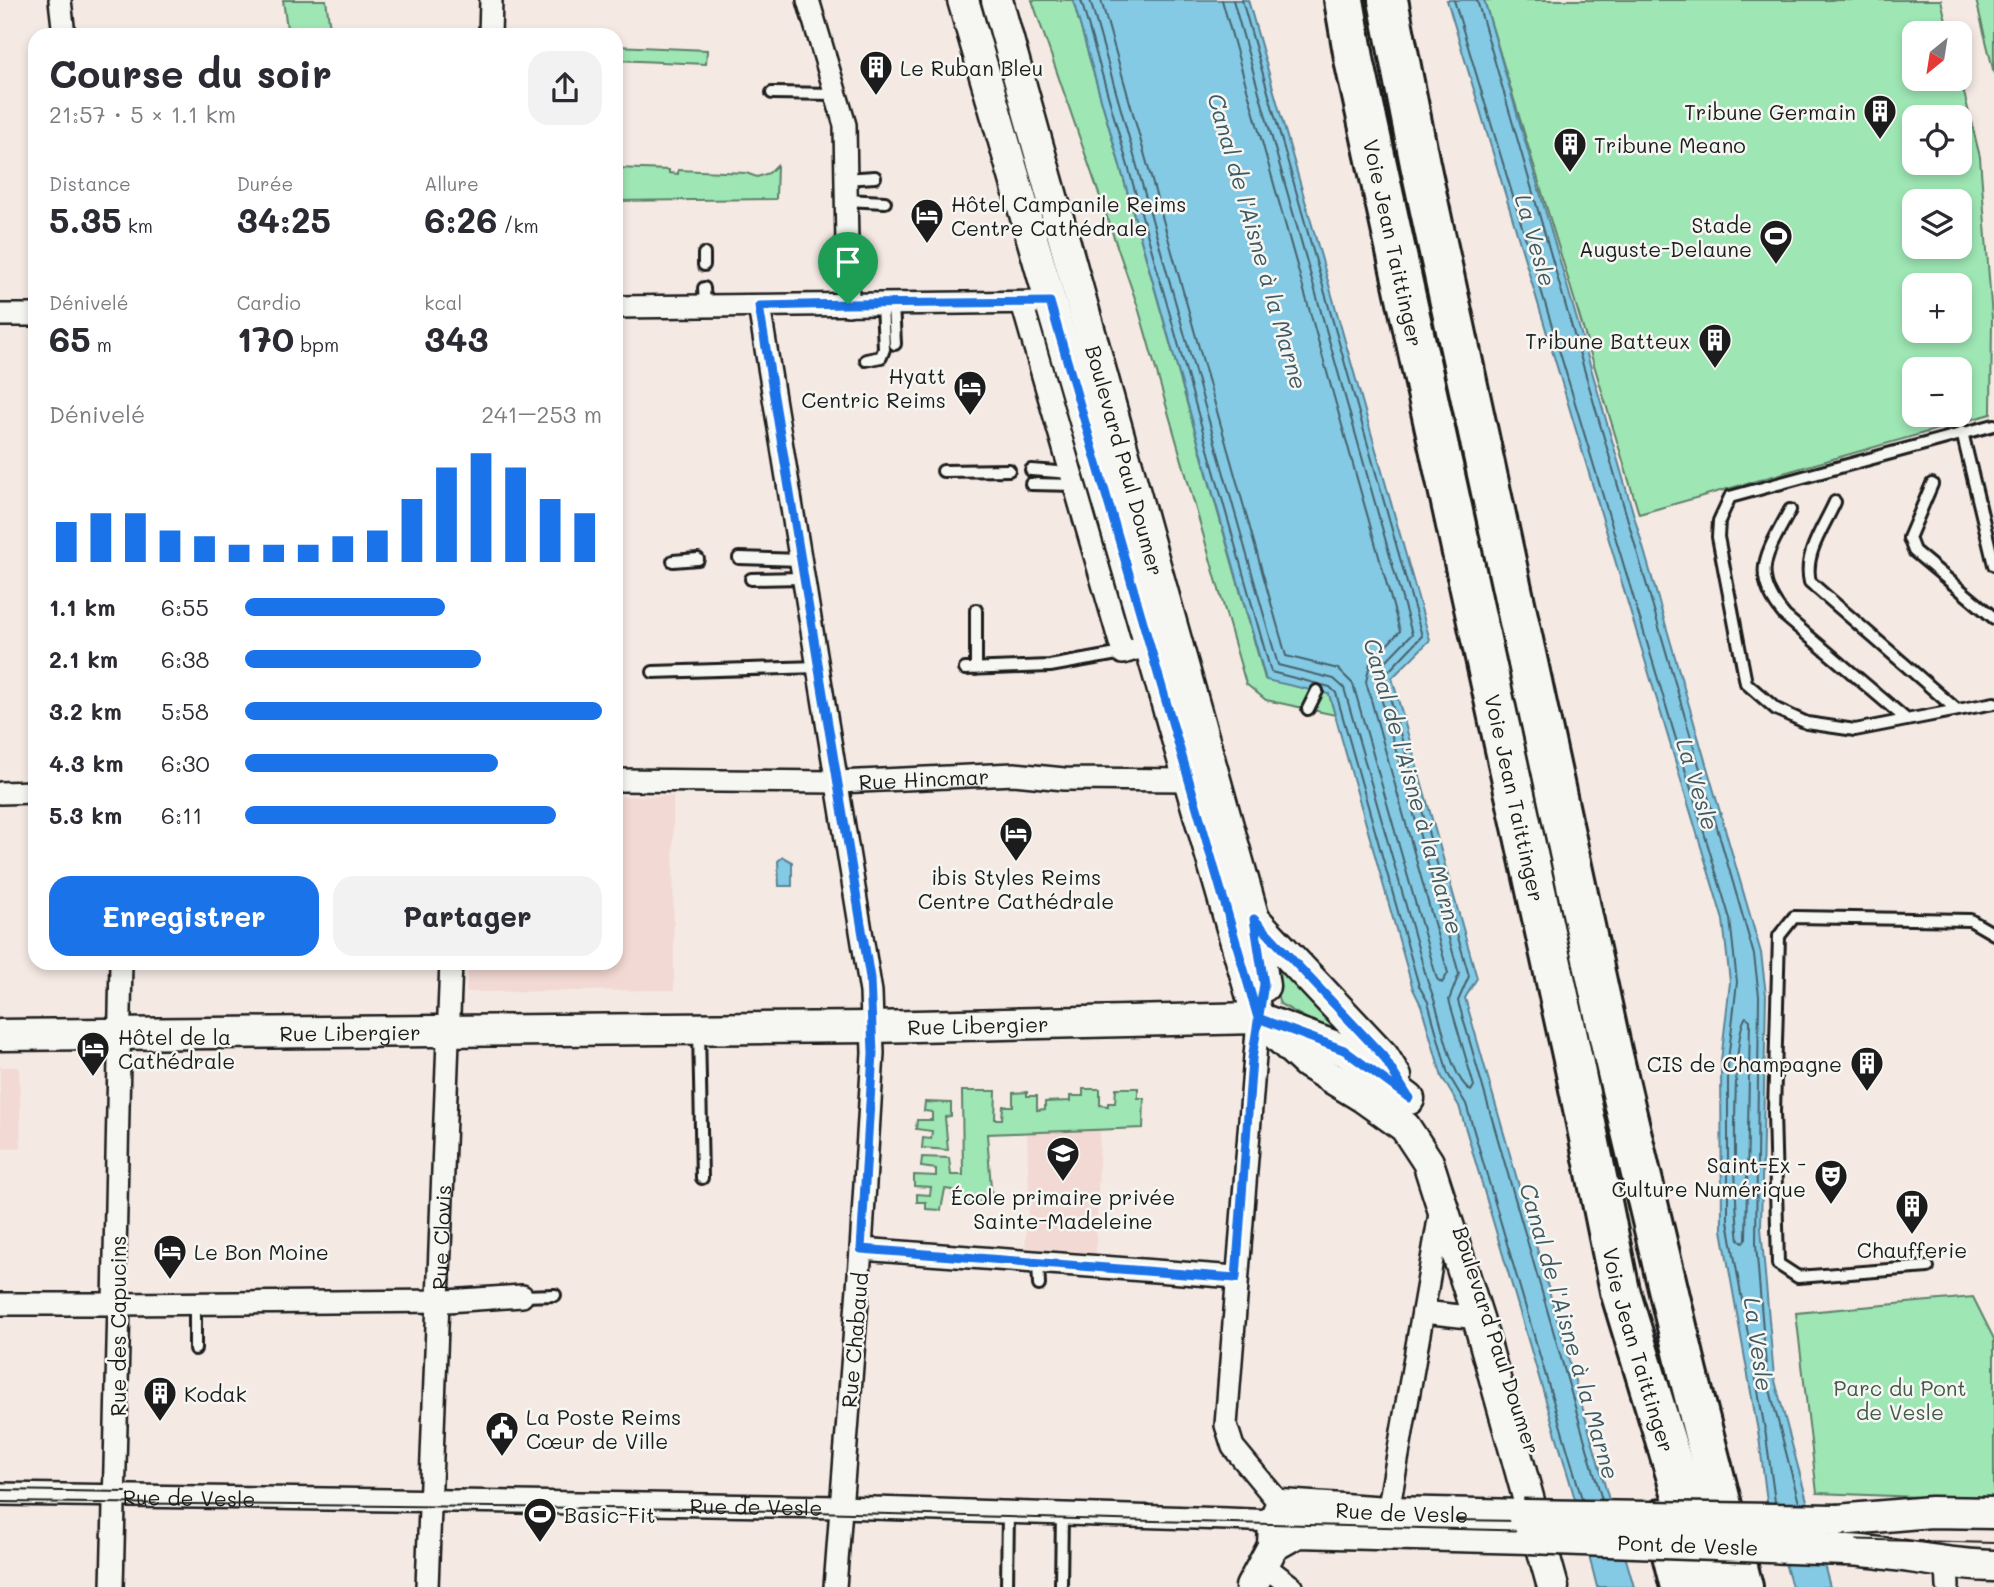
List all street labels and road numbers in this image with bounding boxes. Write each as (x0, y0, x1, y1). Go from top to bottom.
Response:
street label: Voie Jean Taittinger (1358, 137, 1430, 349)
street label: Boulevard Paul Doumer (1081, 342, 1171, 579)
street label: Voie Jean Taittinger (1480, 691, 1552, 904)
street label: Rue Hincmar (858, 762, 990, 795)
street label: Rue Libergier (907, 1009, 1049, 1040)
street label: Rue Libergier (279, 1018, 421, 1046)
street label: Rue Clovis (425, 1184, 456, 1290)
street label: Boulevard Paul Doumer (1447, 1223, 1547, 1457)
street label: Rue des Capucins (104, 1235, 131, 1417)
street label: Voie Jean Taittinger (1598, 1245, 1682, 1455)
street label: Rue Chabaud (835, 1271, 873, 1409)
street label: Rue de Vesle (122, 1482, 256, 1511)
street label: Rue de Vesle (689, 1491, 823, 1520)
street label: Rue de Vesle (1335, 1495, 1468, 1527)
street label: Pont de Vesle (1617, 1528, 1759, 1560)

